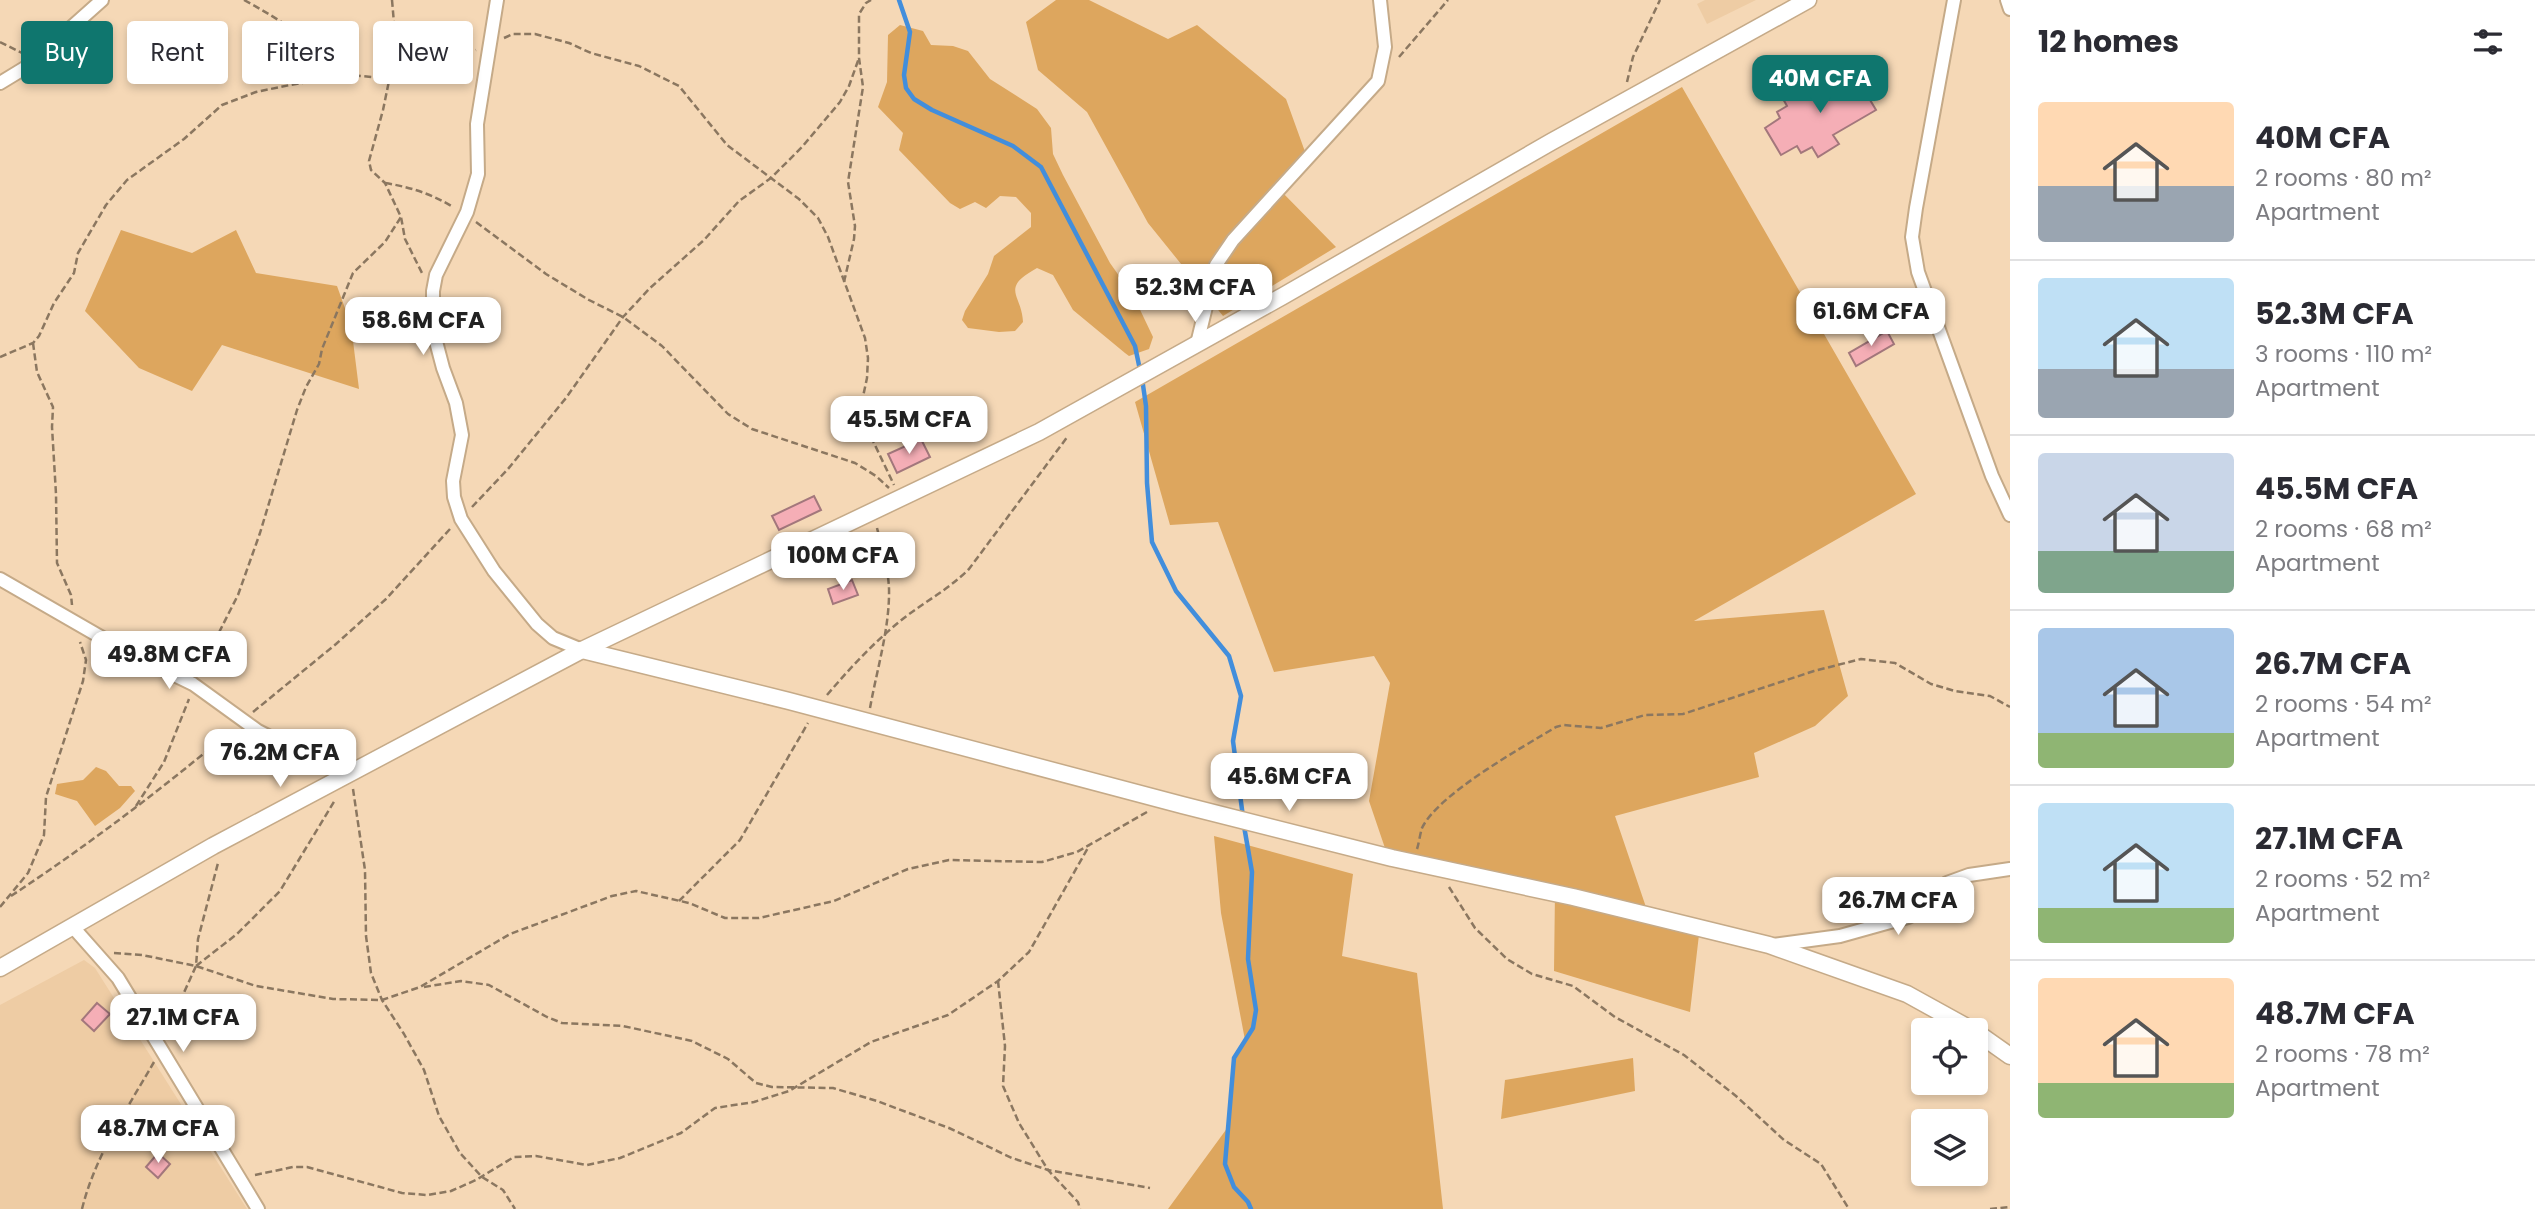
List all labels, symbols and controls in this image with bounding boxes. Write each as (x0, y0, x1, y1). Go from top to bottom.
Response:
text: 12 homes (2038, 20, 2179, 63)
chip: Buy (21, 21, 113, 84)
chip: Rent (127, 21, 228, 84)
chip: Filters (242, 21, 359, 84)
chip: New (373, 21, 473, 84)
icon: filters (2469, 23, 2507, 61)
pin: 40M CFA (1755, 55, 1885, 115)
text: 40M CFA (1768, 62, 1872, 94)
text: 40M CFA (2255, 116, 2390, 159)
icon: home (2094, 130, 2178, 214)
text: 2 rooms · 80 m² (2255, 162, 2432, 194)
text: Apartment (2255, 196, 2380, 228)
pin: 52.3M CFA (1115, 264, 1275, 324)
text: 52.3M CFA (1134, 271, 1256, 303)
pin: 61.6M CFA (1791, 288, 1951, 348)
text: 52.3M CFA (2255, 292, 2414, 335)
text: 61.6M CFA (1812, 295, 1930, 327)
pin: 58.6M CFA (343, 298, 503, 357)
text: 58.6M CFA (361, 304, 485, 336)
icon: home (2094, 306, 2178, 390)
text: 3 rooms · 110 m² (2255, 338, 2432, 370)
text: Apartment (2255, 372, 2380, 404)
pin: 45.5M CFA (829, 396, 989, 456)
text: 45.5M CFA (846, 403, 972, 435)
text: 45.5M CFA (2255, 467, 2418, 510)
icon: home (2094, 481, 2178, 565)
text: 2 rooms · 68 m² (2255, 513, 2432, 545)
pin: 100M CFA (771, 532, 915, 592)
text: 100M CFA (787, 539, 899, 571)
text: Apartment (2255, 547, 2380, 579)
pin: 49.8M CFA (89, 632, 249, 691)
text: 49.8M CFA (107, 638, 231, 670)
text: 26.7M CFA (2255, 642, 2411, 685)
icon: home (2094, 656, 2178, 740)
text: 2 rooms · 54 m² (2255, 688, 2432, 720)
text: Apartment (2255, 722, 2380, 754)
pin: 76.2M CFA (200, 730, 360, 789)
text: 76.2M CFA (220, 736, 340, 768)
pin: 45.6M CFA (1209, 754, 1369, 813)
text: 45.6M CFA (1227, 760, 1351, 792)
text: 27.1M CFA (2255, 817, 2403, 860)
icon: home (2094, 831, 2178, 915)
text: 2 rooms · 52 m² (2255, 863, 2430, 895)
pin: 26.7M CFA (1818, 878, 1978, 937)
text: 26.7M CFA (1838, 884, 1958, 916)
text: Apartment (2255, 897, 2380, 929)
text: 48.7M CFA (2255, 992, 2415, 1035)
pin: 27.1M CFA (103, 995, 263, 1054)
text: 27.1M CFA (126, 1001, 240, 1033)
icon: home (2094, 1006, 2178, 1090)
map controls (1911, 1018, 1988, 1186)
button: locate (1911, 1018, 1988, 1095)
text: 2 rooms · 78 m² (2255, 1038, 2430, 1070)
text: Apartment (2255, 1072, 2380, 1104)
pin: 48.7M CFA (78, 1106, 238, 1165)
button: layers (1911, 1109, 1988, 1186)
text: 48.7M CFA (97, 1112, 219, 1144)

